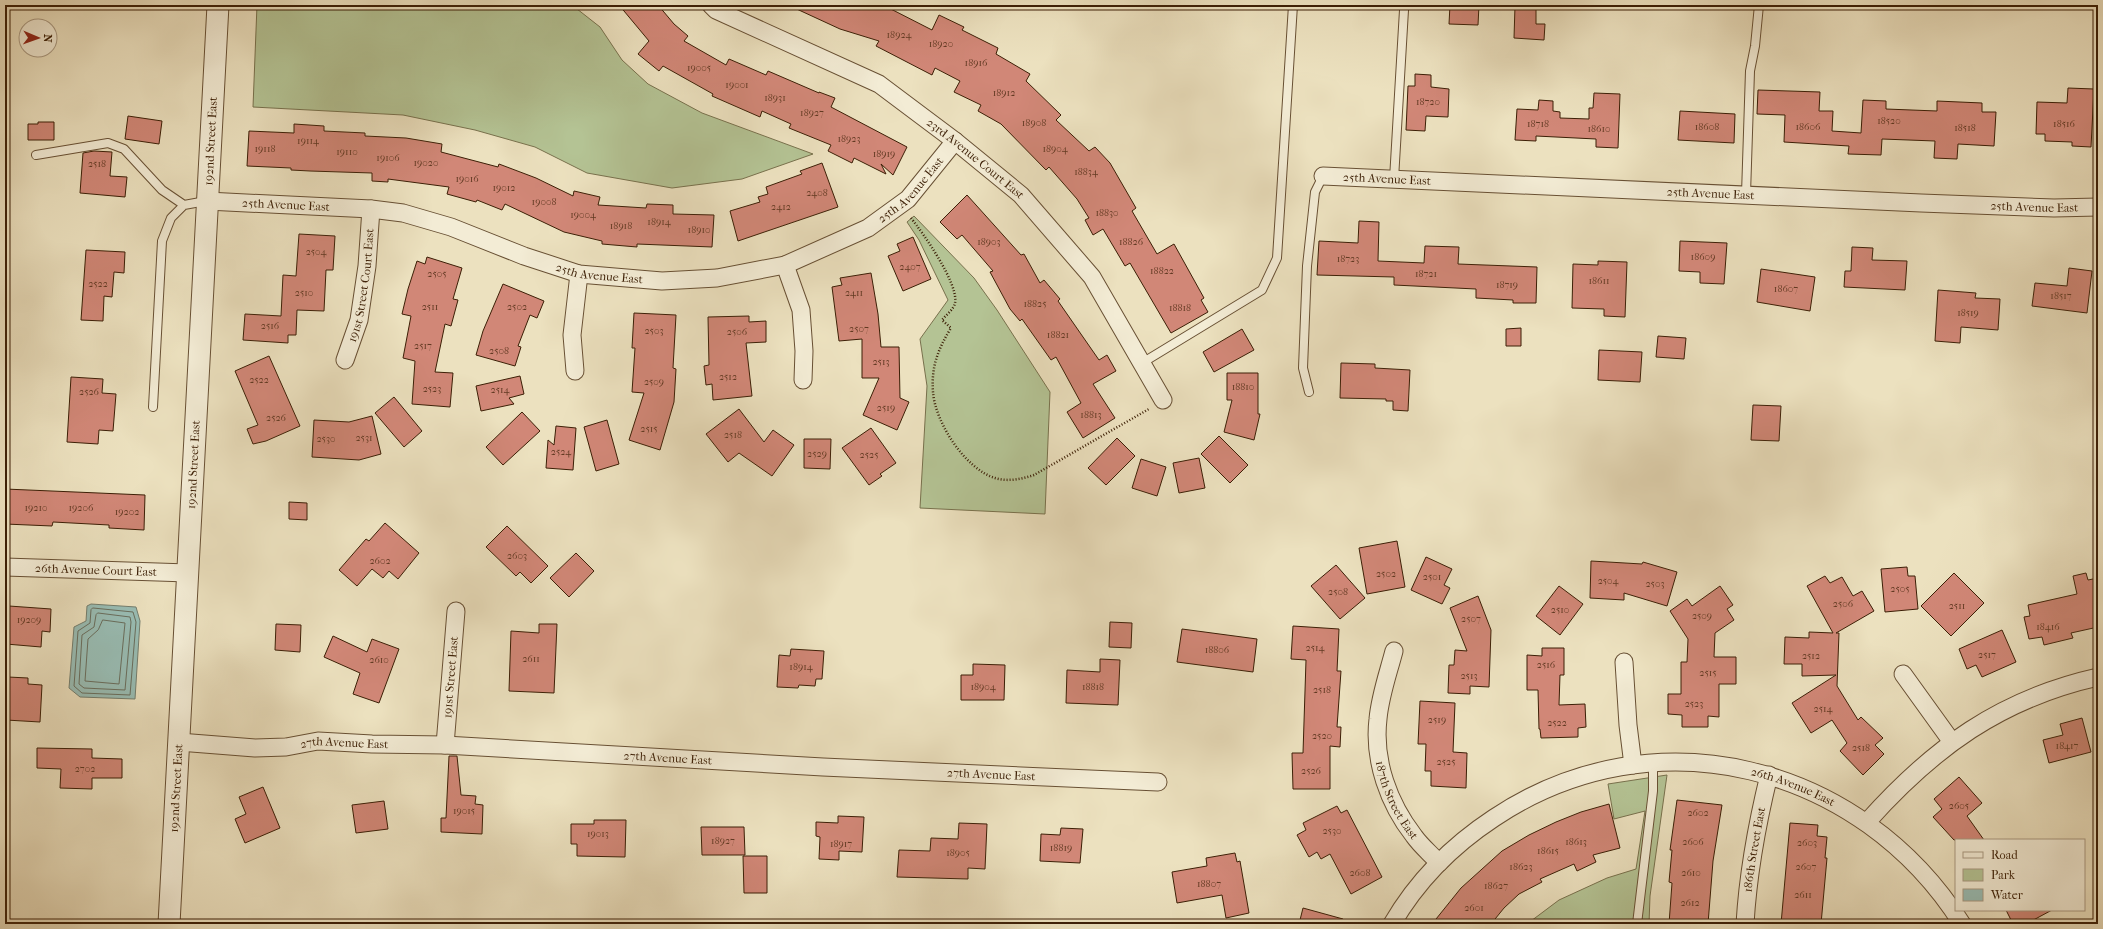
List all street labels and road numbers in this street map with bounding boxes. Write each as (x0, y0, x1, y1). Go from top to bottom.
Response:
street label: 192nd Street East (201, 96, 220, 186)
street label: 23rd Avenue Court East (924, 115, 1028, 202)
street label: 25th Avenue East (875, 153, 947, 226)
street label: 25th Avenue East (1343, 170, 1432, 188)
street label: 25th Avenue East (1666, 185, 1756, 203)
street label: 25th Avenue East (242, 196, 331, 214)
street label: 25th Avenue East (1990, 199, 2079, 215)
street label: 191st Street Court East (345, 227, 377, 344)
street label: 25th Avenue East (554, 260, 644, 286)
street label: 192nd Street East (184, 419, 203, 509)
street label: 26th Avenue Court East (35, 561, 158, 579)
street label: 191st Street East (440, 635, 461, 719)
street label: 27th Avenue East (299, 734, 389, 751)
street label: 192nd Street East (167, 743, 186, 833)
street label: 27th Avenue East (623, 748, 713, 768)
street label: 187th Street East (1373, 760, 1422, 843)
street label: 26th Avenue East (1749, 764, 1838, 810)
street label: 27th Avenue East (947, 766, 1037, 784)
street label: 186th Street East (1741, 805, 1769, 893)

